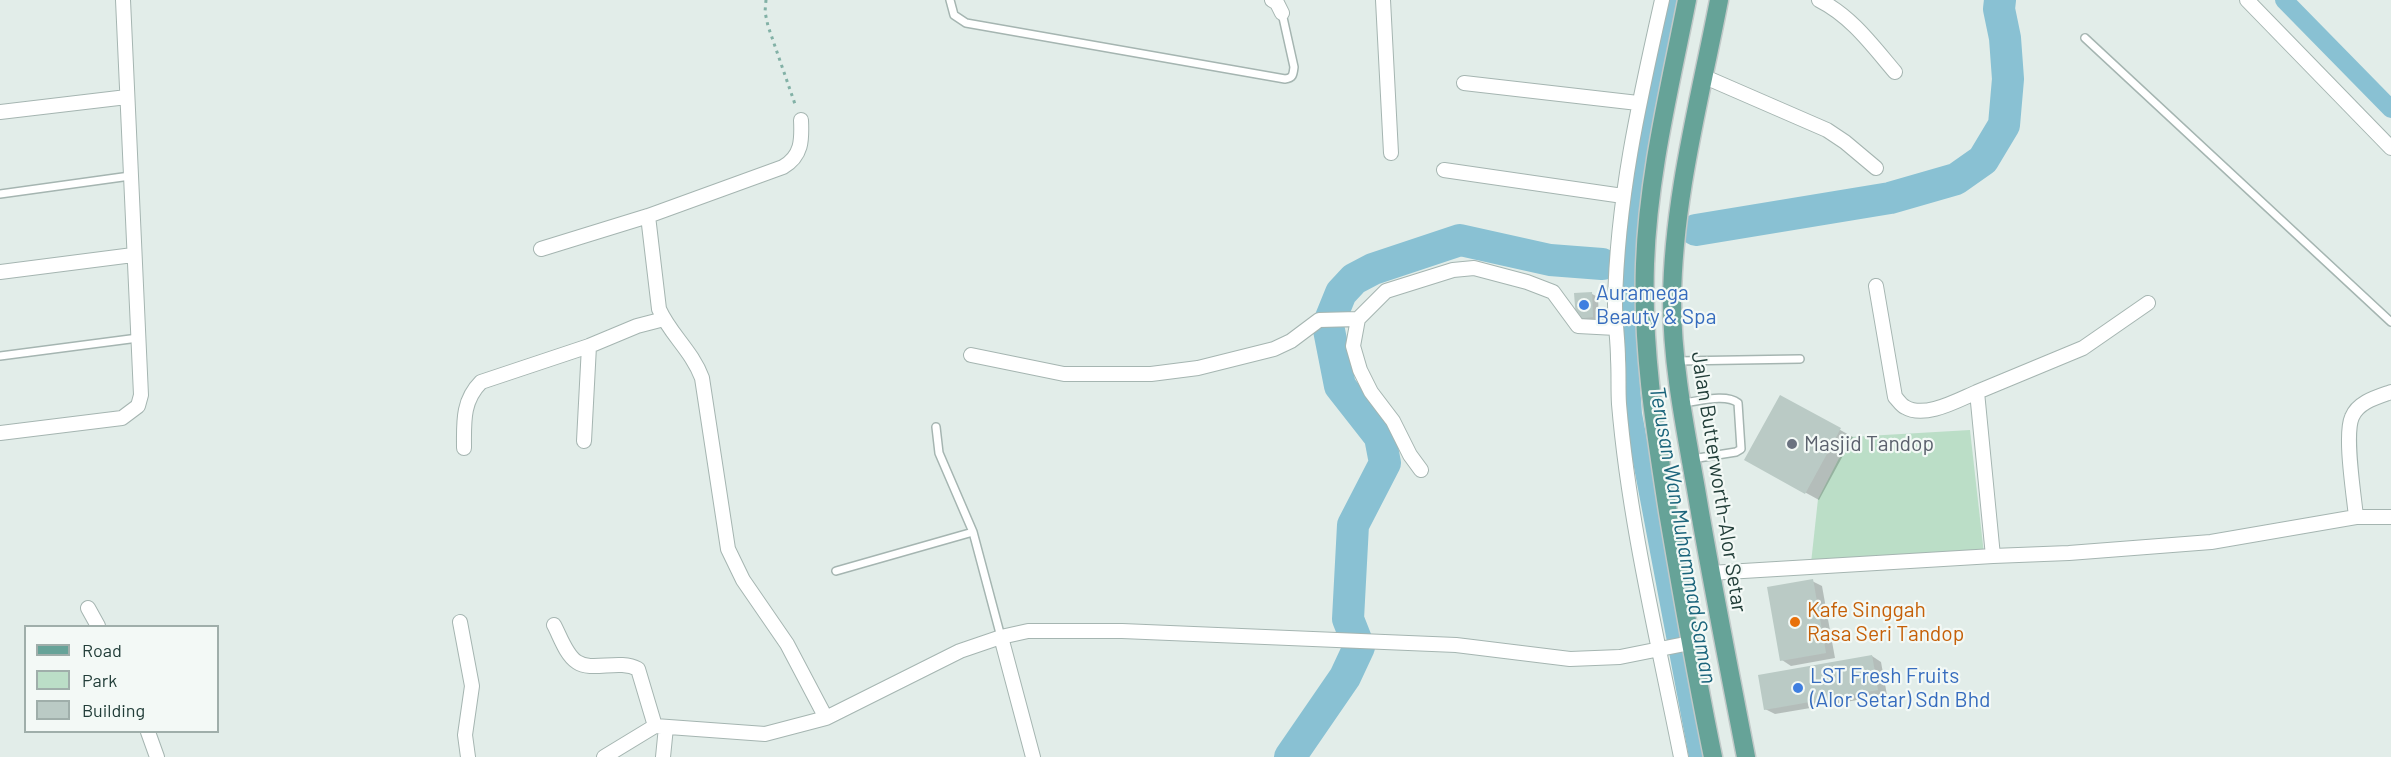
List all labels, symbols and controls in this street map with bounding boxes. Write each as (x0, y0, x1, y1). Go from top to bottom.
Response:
place label: Auramega Beauty & Spa (1596, 280, 1716, 330)
marker: Auramega Beauty & Spa (1577, 298, 1591, 312)
street label: Jalan Butterworth-Alor Setar (1686, 350, 1752, 614)
water label: Terusan Wan Muhammad Saman (1644, 384, 1722, 686)
place label: Masjid Tandop (1804, 431, 1934, 457)
marker: Masjid Tandop (1785, 437, 1799, 451)
place label: Kafe Singgah Rasa Seri Tandop (1807, 597, 1964, 647)
marker: Kafe Singgah Rasa Seri Tandop (1788, 615, 1802, 629)
legend (24, 625, 219, 733)
text: Road (82, 639, 122, 661)
place label: LST Fresh Fruits (Alor Setar) Sdn Bhd (1810, 663, 1990, 713)
text: Park (82, 669, 117, 691)
marker: LST Fresh Fruits (Alor Setar) Sdn Bhd (1791, 681, 1805, 695)
text: Building (82, 699, 145, 721)

